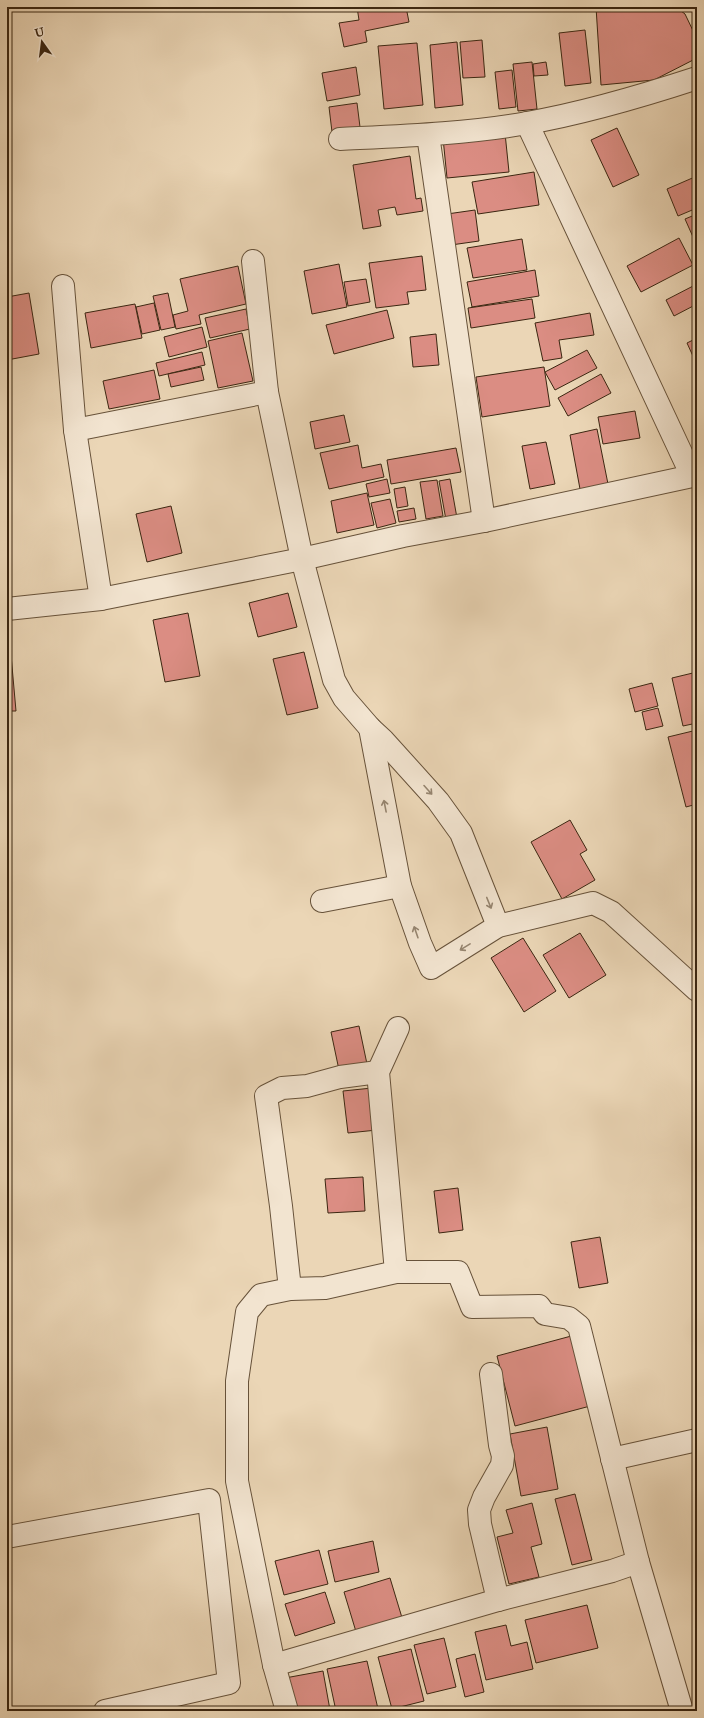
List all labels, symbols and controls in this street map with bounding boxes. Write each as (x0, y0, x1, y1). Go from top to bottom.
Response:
north arrow (22, 22, 62, 62)
text: U (34, 25, 47, 40)
one-way arrow (424, 785, 433, 795)
one-way arrow (381, 800, 389, 813)
one-way arrow (485, 897, 493, 909)
one-way arrow (412, 926, 419, 939)
one-way arrow (460, 943, 471, 951)

